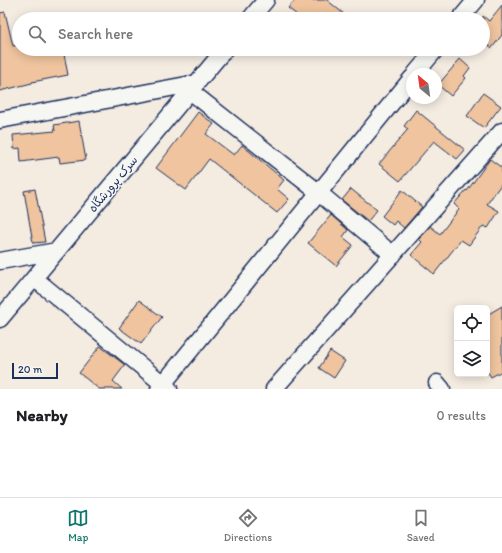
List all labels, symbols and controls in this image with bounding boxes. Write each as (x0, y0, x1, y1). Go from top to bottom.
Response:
search box (12, 12, 490, 56)
icon: search (26, 23, 48, 45)
text: Search here (58, 25, 133, 43)
north arrow (406, 68, 442, 104)
street label: سرک پرورشگاه (85, 153, 141, 216)
map controls (454, 305, 490, 377)
button: locate (454, 305, 490, 341)
button: layers (454, 341, 490, 377)
scale bar (12, 361, 58, 380)
text: 20 m (18, 363, 42, 376)
text: Nearby (16, 405, 68, 425)
text: 0 results (436, 408, 486, 423)
tab: Map (67, 507, 89, 544)
tab: Directions (224, 507, 272, 544)
tab: Saved (407, 507, 435, 544)

